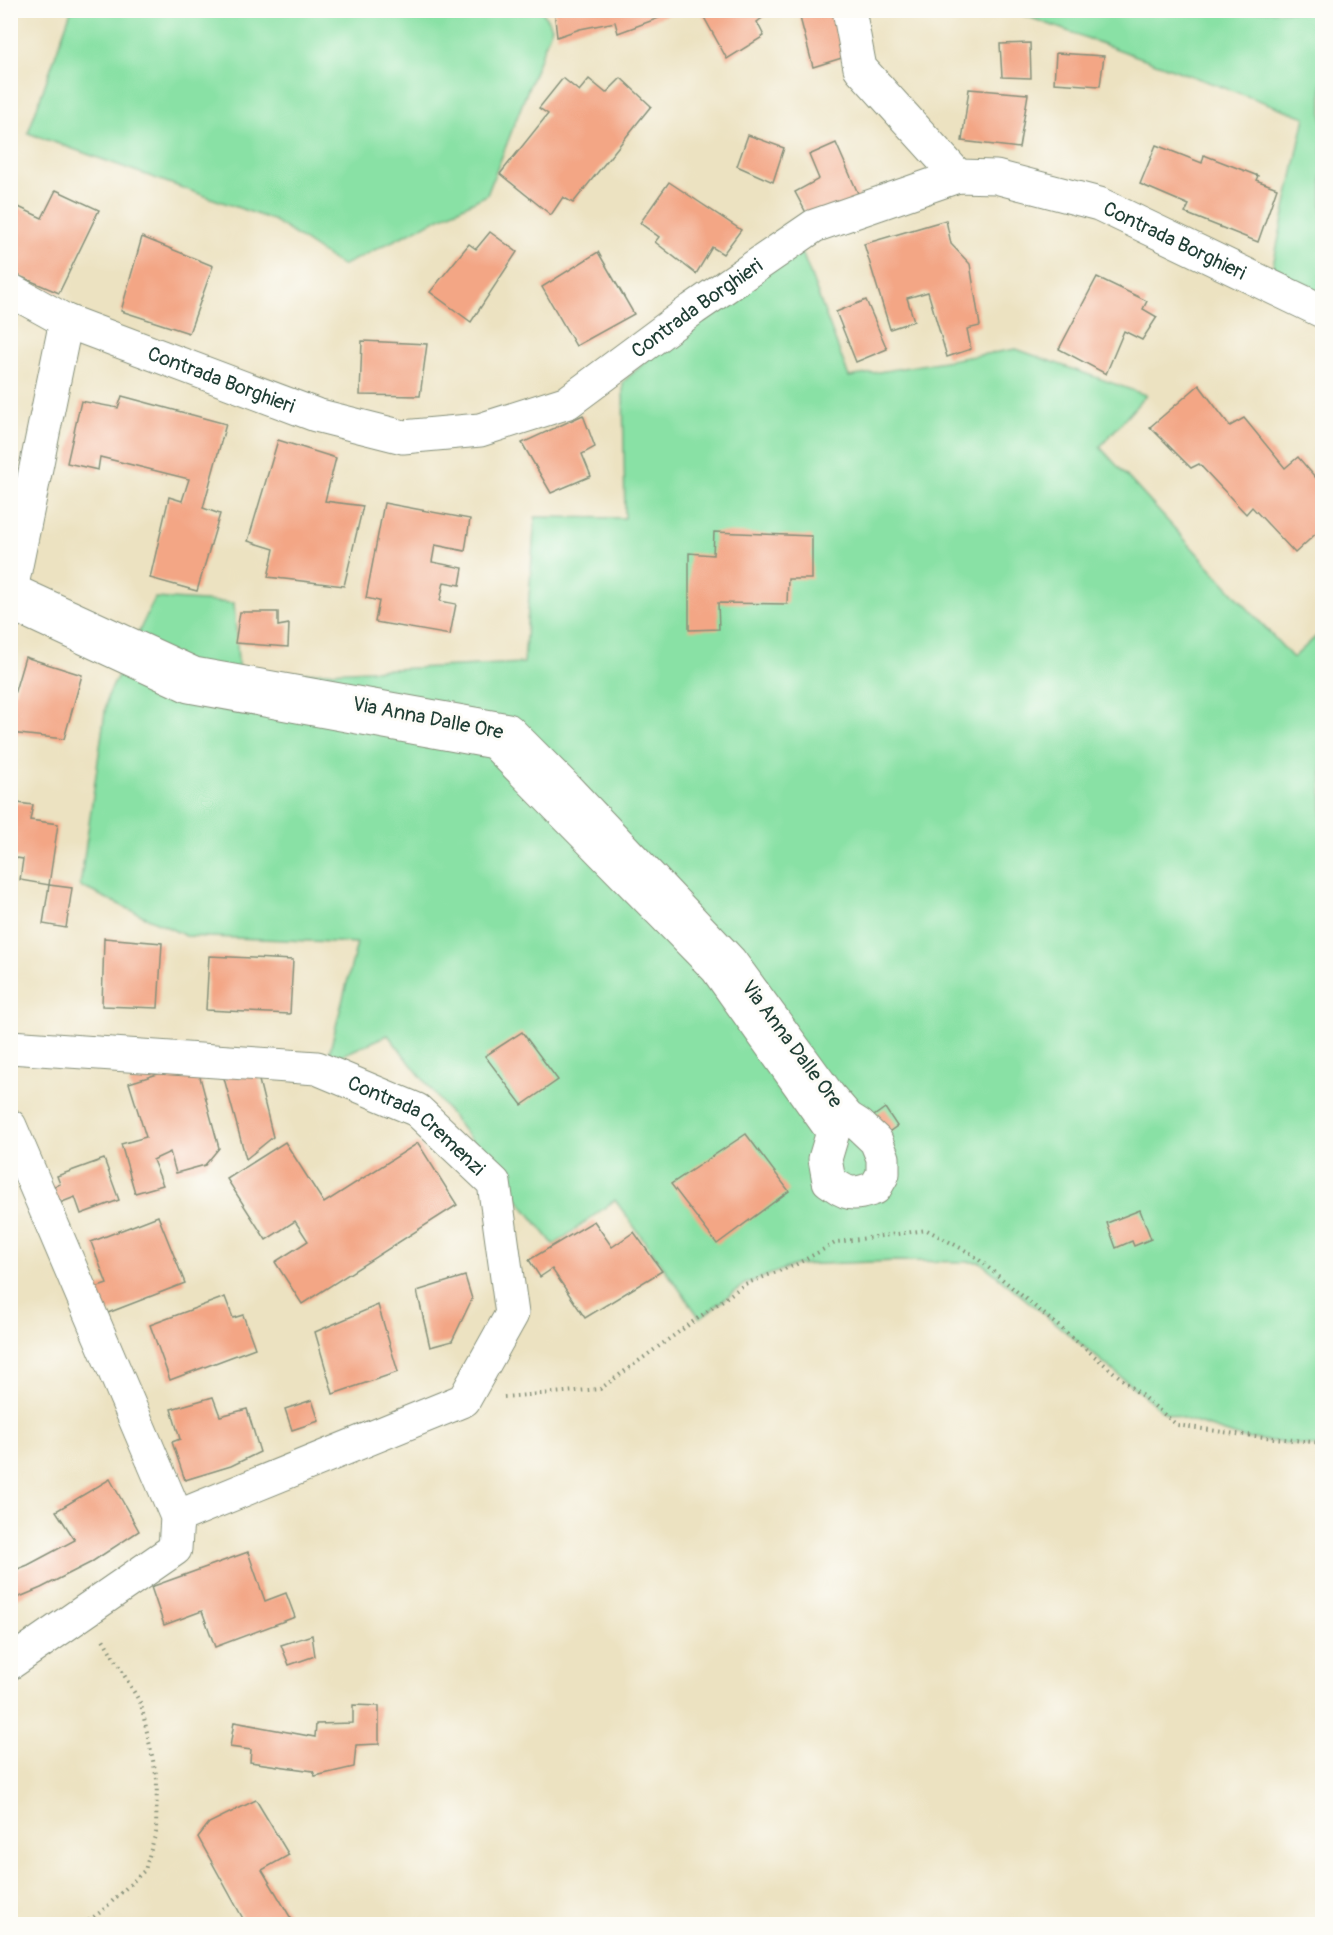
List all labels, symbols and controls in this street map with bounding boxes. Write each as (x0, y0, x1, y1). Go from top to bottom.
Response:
street label: Contrada Borghieri (1099, 196, 1250, 285)
street label: Contrada Borghieri (626, 253, 767, 363)
street label: Contrada Borghieri (144, 340, 298, 418)
street label: Via Anna Dalle Ore (350, 691, 506, 745)
street label: Via Anna Dalle Ore (736, 975, 848, 1113)
street label: Contrada Cremenzi (344, 1070, 491, 1181)

